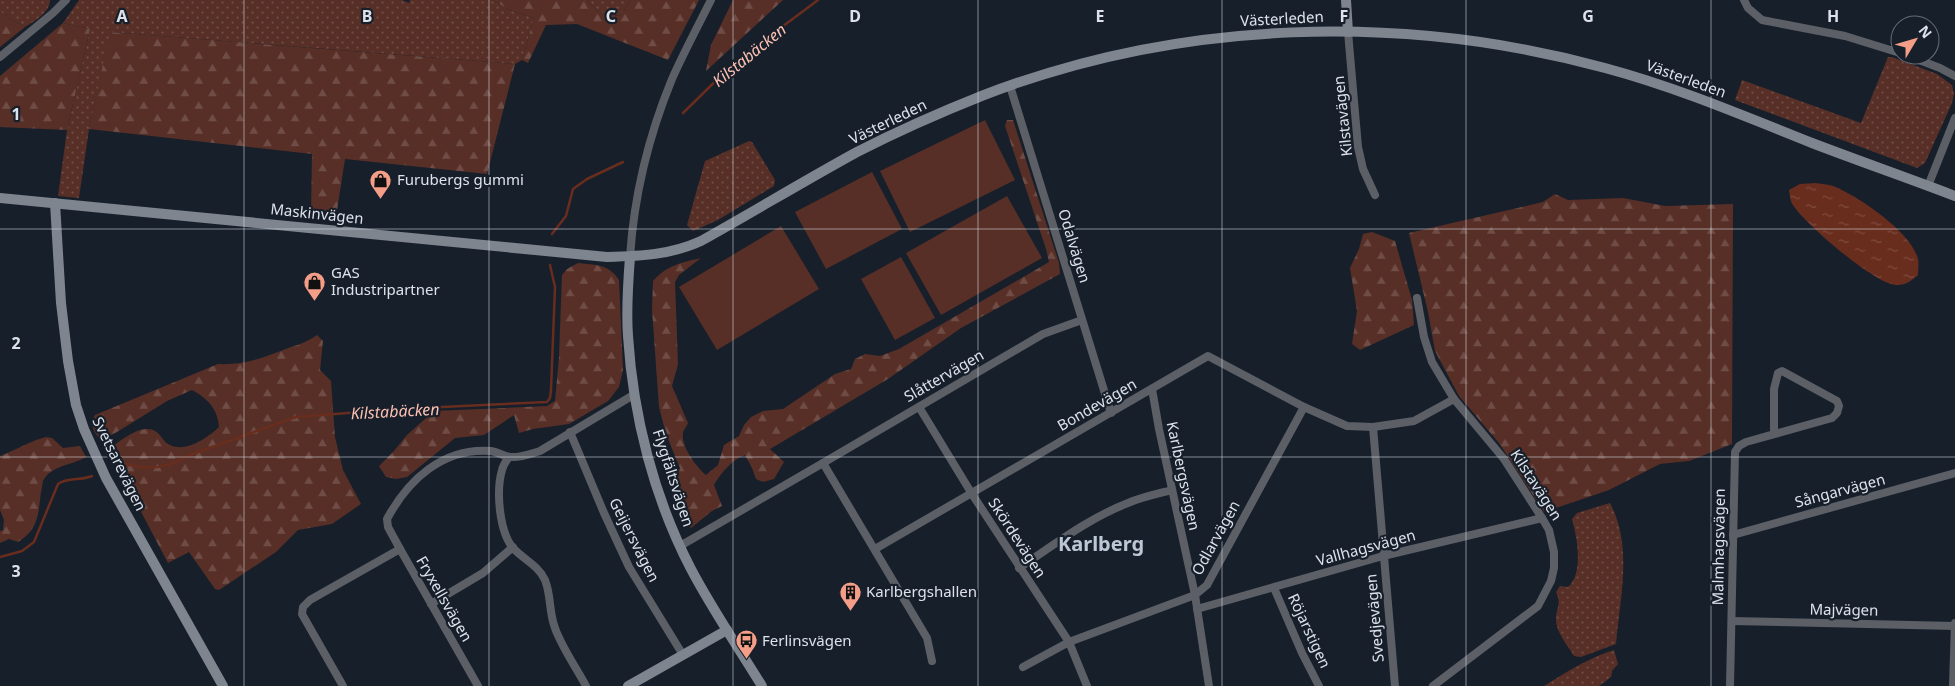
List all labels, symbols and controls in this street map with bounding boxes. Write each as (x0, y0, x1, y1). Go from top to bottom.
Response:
text: A (116, 5, 128, 27)
text: B (362, 5, 372, 27)
text: C (606, 5, 616, 27)
text: D (849, 5, 861, 27)
text: E (1096, 5, 1105, 27)
text: F (1340, 5, 1348, 27)
text: G (1582, 5, 1594, 27)
text: H (1827, 5, 1839, 27)
street label: Västerleden (1240, 6, 1324, 30)
north arrow (1890, 15, 1940, 65)
water label: Kilstabäcken (707, 18, 791, 92)
text: N (1915, 21, 1937, 42)
street label: Västerleden (1644, 54, 1729, 102)
street label: Kilstavägen (1328, 75, 1356, 157)
street label: Västerleden (846, 94, 930, 148)
text: 1 (11, 103, 21, 125)
shop icon: Furubergs gummi (369, 168, 393, 199)
place label: Furubergs gummi (397, 169, 524, 189)
street label: Maskinvägen (270, 198, 365, 228)
street label: Odalvägen (1054, 206, 1096, 285)
place label: GAS Industripartner (331, 262, 440, 299)
shop icon: GAS Industripartner (303, 270, 327, 301)
text: 2 (11, 332, 21, 354)
street label: Slåttervägen (900, 344, 987, 406)
street label: Bondevägen (1053, 373, 1140, 435)
water label: Kilstabäcken (350, 398, 440, 424)
street label: Svetsarevägen (88, 413, 151, 514)
street label: Karlbergsvägen (1163, 419, 1205, 532)
street label: Flygfältsvägen (649, 426, 699, 529)
street label: Kilstavägen (1506, 445, 1567, 524)
street label: Sångarvägen (1792, 468, 1887, 512)
street label: Malmhagsvägen (1707, 488, 1729, 606)
street label: Geijersvägen (605, 494, 665, 585)
street label: Skördevägen (985, 494, 1051, 581)
street label: Odlarvägen (1186, 497, 1244, 578)
street label: Vallhagsvägen (1314, 524, 1418, 570)
district label: Karlberg (1058, 530, 1144, 557)
street label: Fryxellsvägen (412, 552, 477, 645)
text: 3 (11, 560, 21, 582)
street label: Svedjevägen (1360, 573, 1388, 663)
building icon: Karlbergshallen (838, 580, 862, 611)
place label: Karlbergshallen (866, 581, 977, 601)
street label: Röjarstigen (1284, 590, 1336, 671)
street label: Majvägen (1809, 598, 1879, 620)
bus stop icon: Ferlinsvägen (734, 629, 758, 660)
place label: Ferlinsvägen (762, 630, 852, 650)

